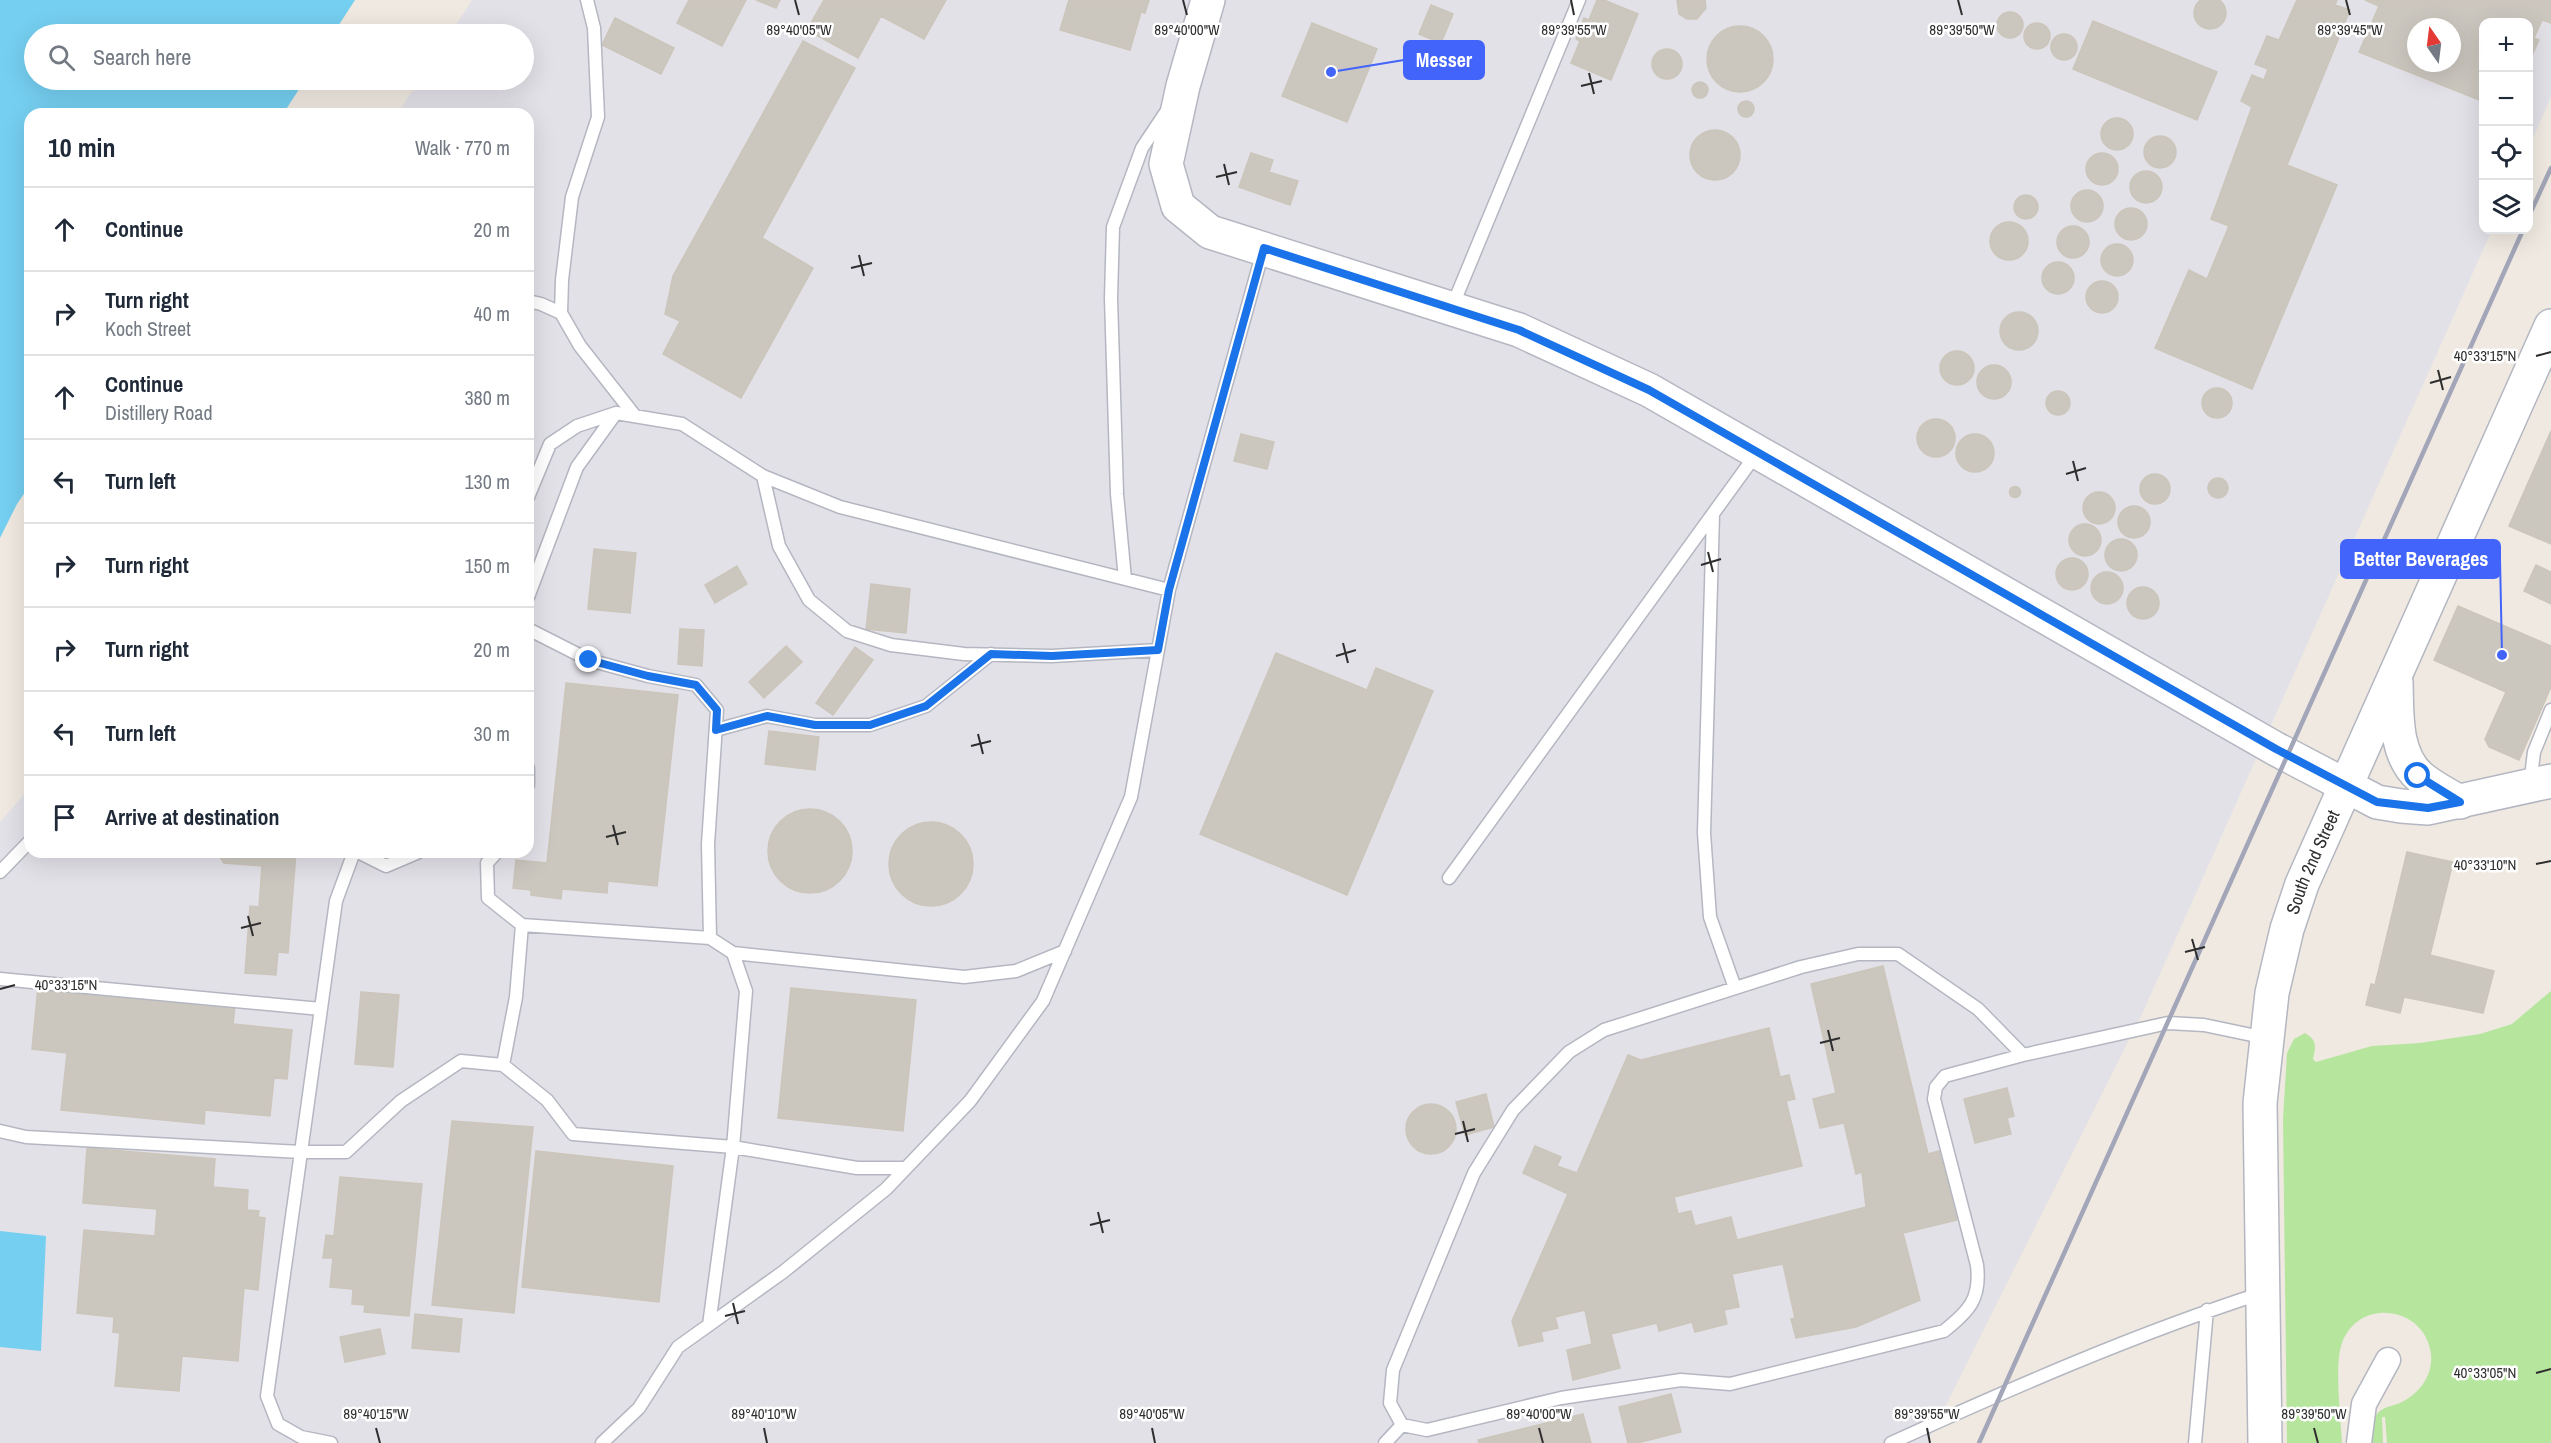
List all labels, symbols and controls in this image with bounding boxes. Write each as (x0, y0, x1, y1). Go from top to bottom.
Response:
north arrow (2407, 18, 2461, 72)
map controls (2479, 18, 2533, 234)
button: + (2479, 18, 2533, 72)
text: 89°40'05"W (766, 19, 832, 40)
text: 89°40'00"W (1154, 19, 1220, 40)
text: 89°39'55"W (1541, 19, 1607, 40)
text: 89°39'50"W (1929, 19, 1995, 40)
text: 89°39'45"W (2317, 19, 2383, 40)
search box (24, 24, 534, 90)
icon: search (45, 41, 78, 74)
callout: Messer (1404, 41, 1484, 79)
text: Search here (93, 42, 191, 72)
text: Messer (1416, 46, 1473, 73)
button: − (2479, 72, 2533, 126)
button: locate (2479, 126, 2533, 180)
text: 10 min (48, 130, 116, 165)
text: Walk · 770 m (415, 134, 510, 161)
button: layers (2479, 180, 2533, 234)
icon: ahead (48, 213, 81, 246)
text: Continue (105, 214, 183, 244)
text: 20 m (474, 216, 510, 243)
text: Turn right (105, 285, 189, 315)
icon: right (48, 297, 81, 330)
text: 40 m (474, 300, 510, 327)
text: Koch Street (105, 315, 191, 342)
text: 40°33'15"N (2454, 345, 2516, 366)
text: Continue (105, 369, 183, 399)
icon: ahead (48, 381, 81, 414)
text: 380 m (464, 384, 510, 411)
text: Distillery Road (105, 399, 213, 426)
icon: left (48, 465, 81, 498)
text: Turn left (105, 466, 176, 496)
text: 130 m (464, 468, 510, 495)
callout: Better Beverages (2341, 540, 2500, 578)
text: Better Beverages (2354, 545, 2488, 572)
icon: right (48, 549, 81, 582)
text: Turn right (105, 550, 189, 580)
text: 150 m (464, 552, 510, 579)
icon: right (48, 633, 81, 666)
text: Turn right (105, 634, 189, 664)
text: 20 m (474, 636, 510, 663)
route end (575, 646, 601, 672)
icon: left (48, 717, 81, 750)
text: Turn left (105, 718, 176, 748)
text: 30 m (474, 720, 510, 747)
route start (2404, 762, 2430, 788)
icon: arrive (48, 801, 81, 834)
text: Arrive at destination (105, 802, 279, 832)
street label: South 2nd Street (2280, 806, 2345, 918)
text: 40°33'10"N (2454, 854, 2516, 875)
text: 40°33'15"N (35, 974, 97, 995)
text: 40°33'05"N (2454, 1362, 2516, 1383)
text: 89°40'15"W (343, 1403, 409, 1424)
text: 89°40'10"W (731, 1403, 797, 1424)
text: 89°40'05"W (1119, 1403, 1185, 1424)
text: 89°40'00"W (1506, 1403, 1572, 1424)
text: 89°39'55"W (1894, 1403, 1960, 1424)
text: 89°39'50"W (2281, 1403, 2347, 1424)

